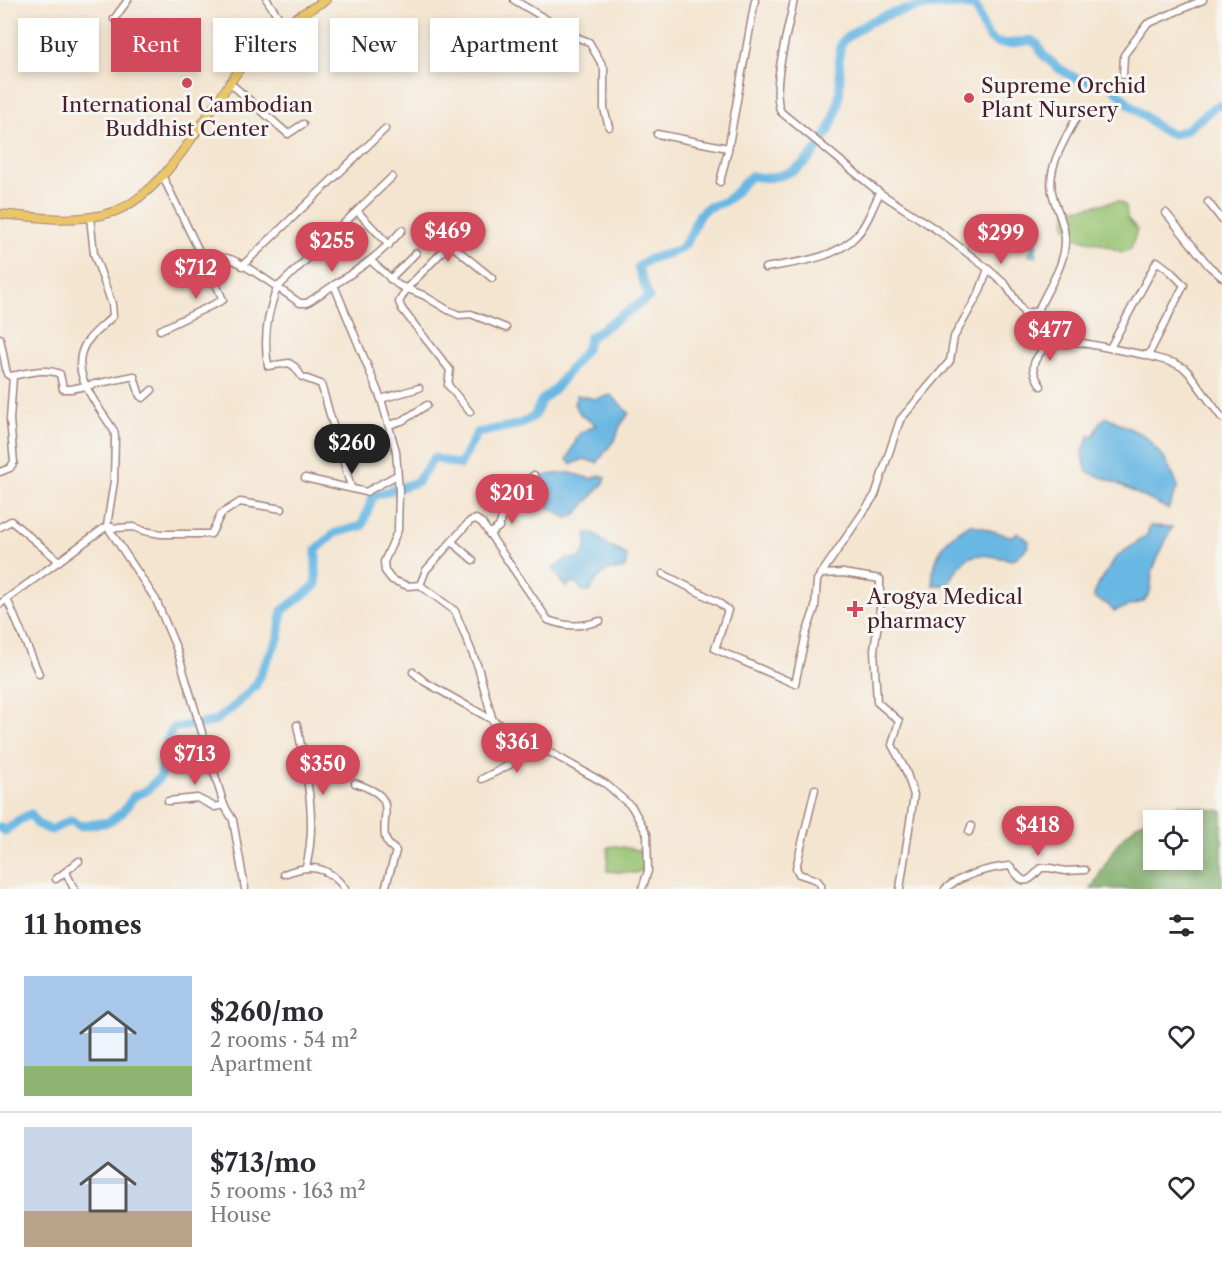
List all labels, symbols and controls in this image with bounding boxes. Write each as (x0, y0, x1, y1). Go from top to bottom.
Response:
chip: Buy (18, 18, 99, 72)
chip: Rent (111, 18, 201, 72)
chip: Filters (213, 18, 318, 72)
chip: New (330, 18, 418, 72)
chip: Apartment (430, 18, 579, 72)
place label: Supreme Orchid Plant Nursery (981, 73, 1146, 122)
marker: International Cambodian Buddhist Center (180, 76, 194, 90)
marker: Supreme Orchid Plant Nursery (962, 91, 976, 105)
place label: International Cambodian Buddhist Center (61, 92, 313, 141)
pin: $469 (412, 212, 484, 263)
pin: $299 (965, 214, 1037, 265)
text: $469 (425, 219, 471, 243)
text: $299 (978, 221, 1024, 245)
pin: $255 (296, 222, 368, 273)
text: $255 (309, 229, 355, 253)
pin: $712 (160, 249, 232, 300)
text: $712 (175, 256, 217, 280)
pin: $477 (1014, 311, 1086, 362)
text: $477 (1028, 318, 1072, 342)
pin: $260 (316, 424, 388, 475)
text: $260 (328, 431, 376, 455)
pin: $201 (476, 474, 548, 525)
text: $201 (490, 481, 534, 505)
place label: Arogya Medical pharmacy (866, 584, 1023, 633)
marker: Arogya Medical pharmacy (848, 602, 862, 616)
pin: $361 (481, 723, 553, 774)
text: $361 (495, 730, 539, 754)
pin: $713 (159, 735, 231, 786)
text: $713 (174, 742, 216, 766)
pin: $350 (287, 745, 359, 796)
text: $350 (300, 752, 346, 776)
pin: $418 (1002, 806, 1074, 857)
map controls (1143, 810, 1203, 870)
button: locate (1143, 810, 1203, 870)
text: $418 (1016, 813, 1060, 837)
text: 11 homes (24, 909, 142, 941)
icon: filters (1165, 909, 1198, 942)
text: $260/mo (210, 996, 324, 1028)
icon: home (72, 1000, 144, 1072)
icon: heart (1165, 1020, 1198, 1053)
text: 2 rooms · 54 m² (210, 1028, 358, 1052)
text: Apartment (210, 1052, 313, 1076)
text: $713/mo (210, 1147, 316, 1179)
icon: home (72, 1151, 144, 1223)
icon: heart (1165, 1171, 1198, 1204)
text: 5 rooms · 163 m² (210, 1179, 366, 1203)
text: House (210, 1203, 271, 1227)

